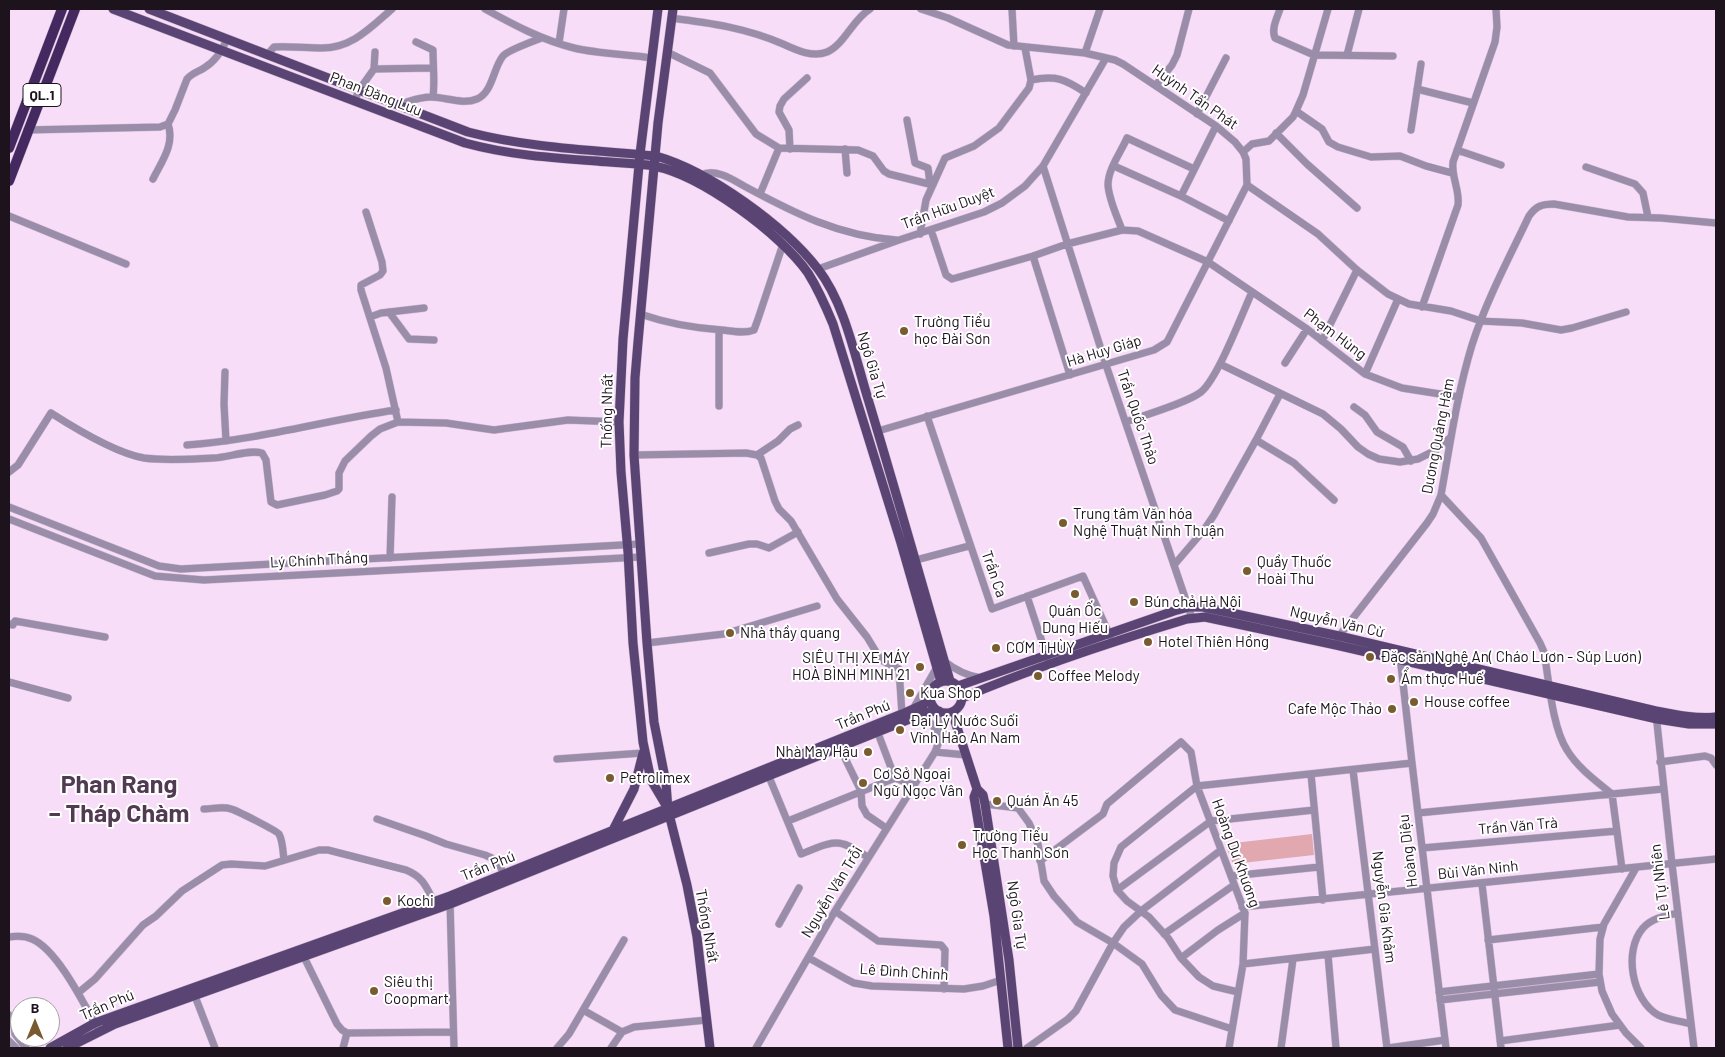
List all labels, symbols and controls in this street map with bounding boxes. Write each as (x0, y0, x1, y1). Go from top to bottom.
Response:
street label: Huỳnh Tấn Phát (1148, 61, 1242, 133)
street label: Phan Đăng Lưu (327, 68, 425, 120)
road number: QL.1 (23, 84, 61, 106)
street label: Trần Hữu Duyệt (899, 183, 997, 233)
street label: Phạm Hùng (1300, 305, 1370, 363)
place label: Trường Tiểu học Đài Sơn (914, 313, 991, 348)
marker: Trường Tiểu học Đài Sơn (898, 325, 910, 337)
street label: Ngô Gia Tự (853, 329, 891, 401)
street label: Hà Huy Giáp (1064, 331, 1144, 371)
street label: Trần Quốc Thảo (1113, 367, 1163, 467)
street label: Thống Nhất (597, 373, 617, 449)
street label: Dương Quảng Hàm (1418, 377, 1458, 495)
place label: Trung tâm Văn hóa Nghệ Thuật Ninh Thuận (1073, 505, 1224, 540)
marker: Trung tâm Văn hóa Nghệ Thuật Ninh Thuận (1057, 517, 1069, 529)
street label: Lý Chính Thắng (270, 548, 368, 572)
street label: Trần Ca (978, 548, 1010, 600)
place label: Quầy Thuốc Hoài Thu (1257, 553, 1332, 588)
marker: Quầy Thuốc Hoài Thu (1241, 565, 1253, 577)
marker: Quán Ốc Dung Hiếu (1069, 588, 1081, 600)
place label: Bún chả Hà Nội (1144, 593, 1241, 611)
marker: Bún chả Hà Nội (1128, 596, 1140, 608)
place label: Quán Ốc Dung Hiếu (1042, 602, 1108, 637)
street label: Nguyễn Văn Cừ (1288, 602, 1386, 642)
place label: Nhà thầy quang (740, 624, 840, 642)
marker: Nhà thầy quang (724, 627, 736, 639)
place label: Hotel Thiên Hồng (1158, 633, 1269, 651)
marker: Hotel Thiên Hồng (1142, 636, 1154, 648)
place label: CƠM THÙY (1006, 639, 1075, 657)
marker: CƠM THÙY (990, 642, 1002, 654)
place label: Đặc sản Nghệ An( Cháo Lươn - Súp Lươn) (1380, 648, 1641, 666)
place label: SIÊU THỊ XE MÁY HOÀ BÌNH MINH 21 (792, 649, 910, 684)
marker: Đặc sản Nghệ An( Cháo Lươn - Súp Lươn) (1364, 651, 1376, 663)
marker: SIÊU THỊ XE MÁY HOÀ BÌNH MINH 21 (914, 661, 926, 673)
place label: Coffee Melody (1048, 667, 1140, 685)
marker: Coffee Melody (1032, 670, 1044, 682)
place label: Ẩm thực Huế (1401, 670, 1484, 688)
marker: Ẩm thực Huế (1385, 673, 1397, 685)
place label: Kua Shop (920, 684, 981, 702)
marker: Kua Shop (904, 687, 916, 699)
place label: House coffee (1424, 693, 1510, 711)
street label: Trần Phú (833, 696, 893, 734)
marker: House coffee (1408, 696, 1420, 708)
place label: Cafe Mộc Thảo (1288, 700, 1382, 718)
marker: Cafe Mộc Thảo (1386, 703, 1398, 715)
place label: Đại Lý Nước Suối Vĩnh Hảo An Nam (910, 712, 1020, 747)
marker: Đại Lý Nước Suối Vĩnh Hảo An Nam (894, 724, 906, 736)
place label: Nhà May Hậu (775, 743, 858, 761)
marker: Nhà May Hậu (862, 746, 874, 758)
place label: Cơ Sở Ngoại Ngữ Ngọc Vân (873, 765, 963, 800)
place label: Petrolimex (620, 769, 690, 787)
district label: Phan Rang – Tháp Chàm (49, 770, 189, 829)
marker: Petrolimex (604, 772, 616, 784)
marker: Cơ Sở Ngoại Ngữ Ngọc Vân (857, 777, 869, 789)
place label: Quán Ăn 45 (1007, 792, 1079, 810)
marker: Quán Ăn 45 (991, 795, 1003, 807)
street label: Hoàng Dư Khương (1208, 796, 1264, 910)
street label: Hoàng Diệu (1395, 813, 1421, 889)
street label: Trần Văn Trà (1478, 814, 1558, 838)
place label: Trường Tiểu Học Thanh Sơn (972, 827, 1069, 862)
marker: Trường Tiểu Học Thanh Sơn (956, 839, 968, 851)
street label: Nguyễn Văn Trỗi (798, 843, 866, 941)
street label: Lê Tự Nhiên (1646, 843, 1674, 921)
street label: Trần Phú (458, 847, 518, 885)
street label: Nguyễn Gia Khảm (1368, 850, 1400, 964)
street label: Bùi Văn Ninh (1437, 857, 1519, 883)
street label: Ngô Gia Tự (1003, 880, 1031, 950)
street label: Thống Nhất (692, 888, 722, 964)
place label: Kochi (397, 892, 434, 910)
marker: Kochi (381, 895, 393, 907)
street label: Lê Đình Chinh (859, 960, 949, 984)
place label: Siêu thị Coopmart (384, 973, 449, 1008)
marker: Siêu thị Coopmart (368, 985, 380, 997)
street label: Trần Phú (77, 986, 137, 1024)
north arrow (10, 997, 60, 1047)
text: B (31, 999, 39, 1016)

